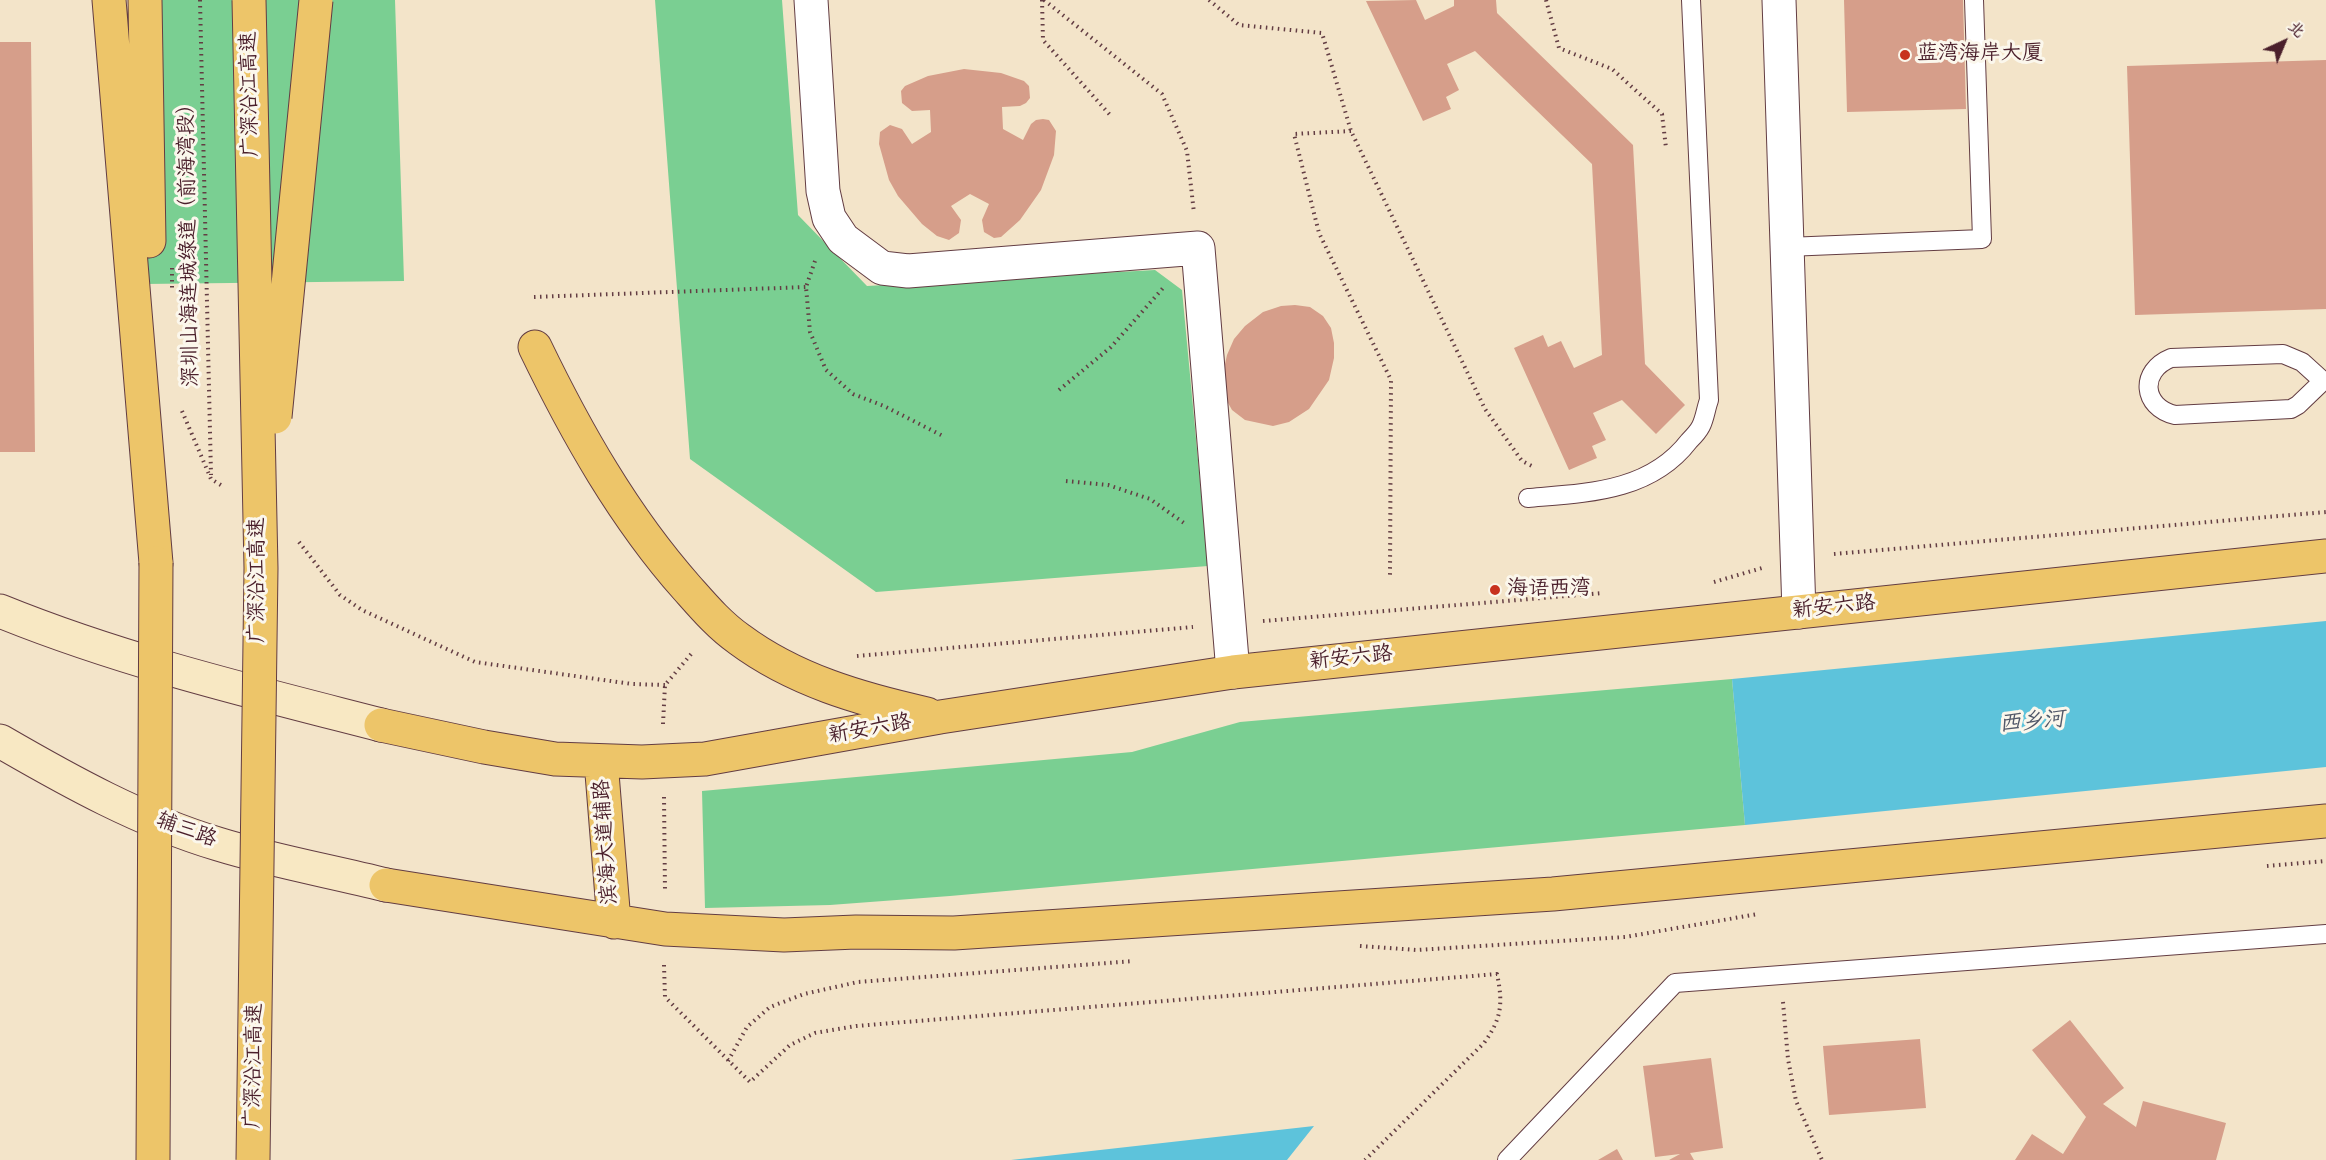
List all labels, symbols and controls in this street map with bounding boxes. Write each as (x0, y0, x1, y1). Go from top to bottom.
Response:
north arrow (2254, 12, 2314, 72)
text: 北 (2283, 16, 2310, 43)
street label: 广深沿江高速 (237, 31, 265, 157)
place label: 蓝湾海岸大厦 (1917, 42, 2043, 68)
marker: 蓝湾海岸大厦 (1898, 48, 1912, 62)
street label: 深圳山海连城绿道（前海湾段） (175, 93, 205, 387)
street label: 广深沿江高速 (246, 517, 272, 643)
place label: 海语西湾 (1507, 577, 1591, 603)
marker: 海语西湾 (1488, 583, 1502, 597)
street label: 新安六路 (1791, 591, 1877, 625)
street label: 新安六路 (1308, 642, 1394, 676)
water label: 西乡河 (1998, 707, 2066, 739)
street label: 新安六路 (826, 710, 914, 750)
street label: 滨海大道辅路 (590, 778, 624, 906)
street label: 辅三路 (152, 808, 220, 854)
street label: 广深沿江高速 (241, 1003, 269, 1129)

